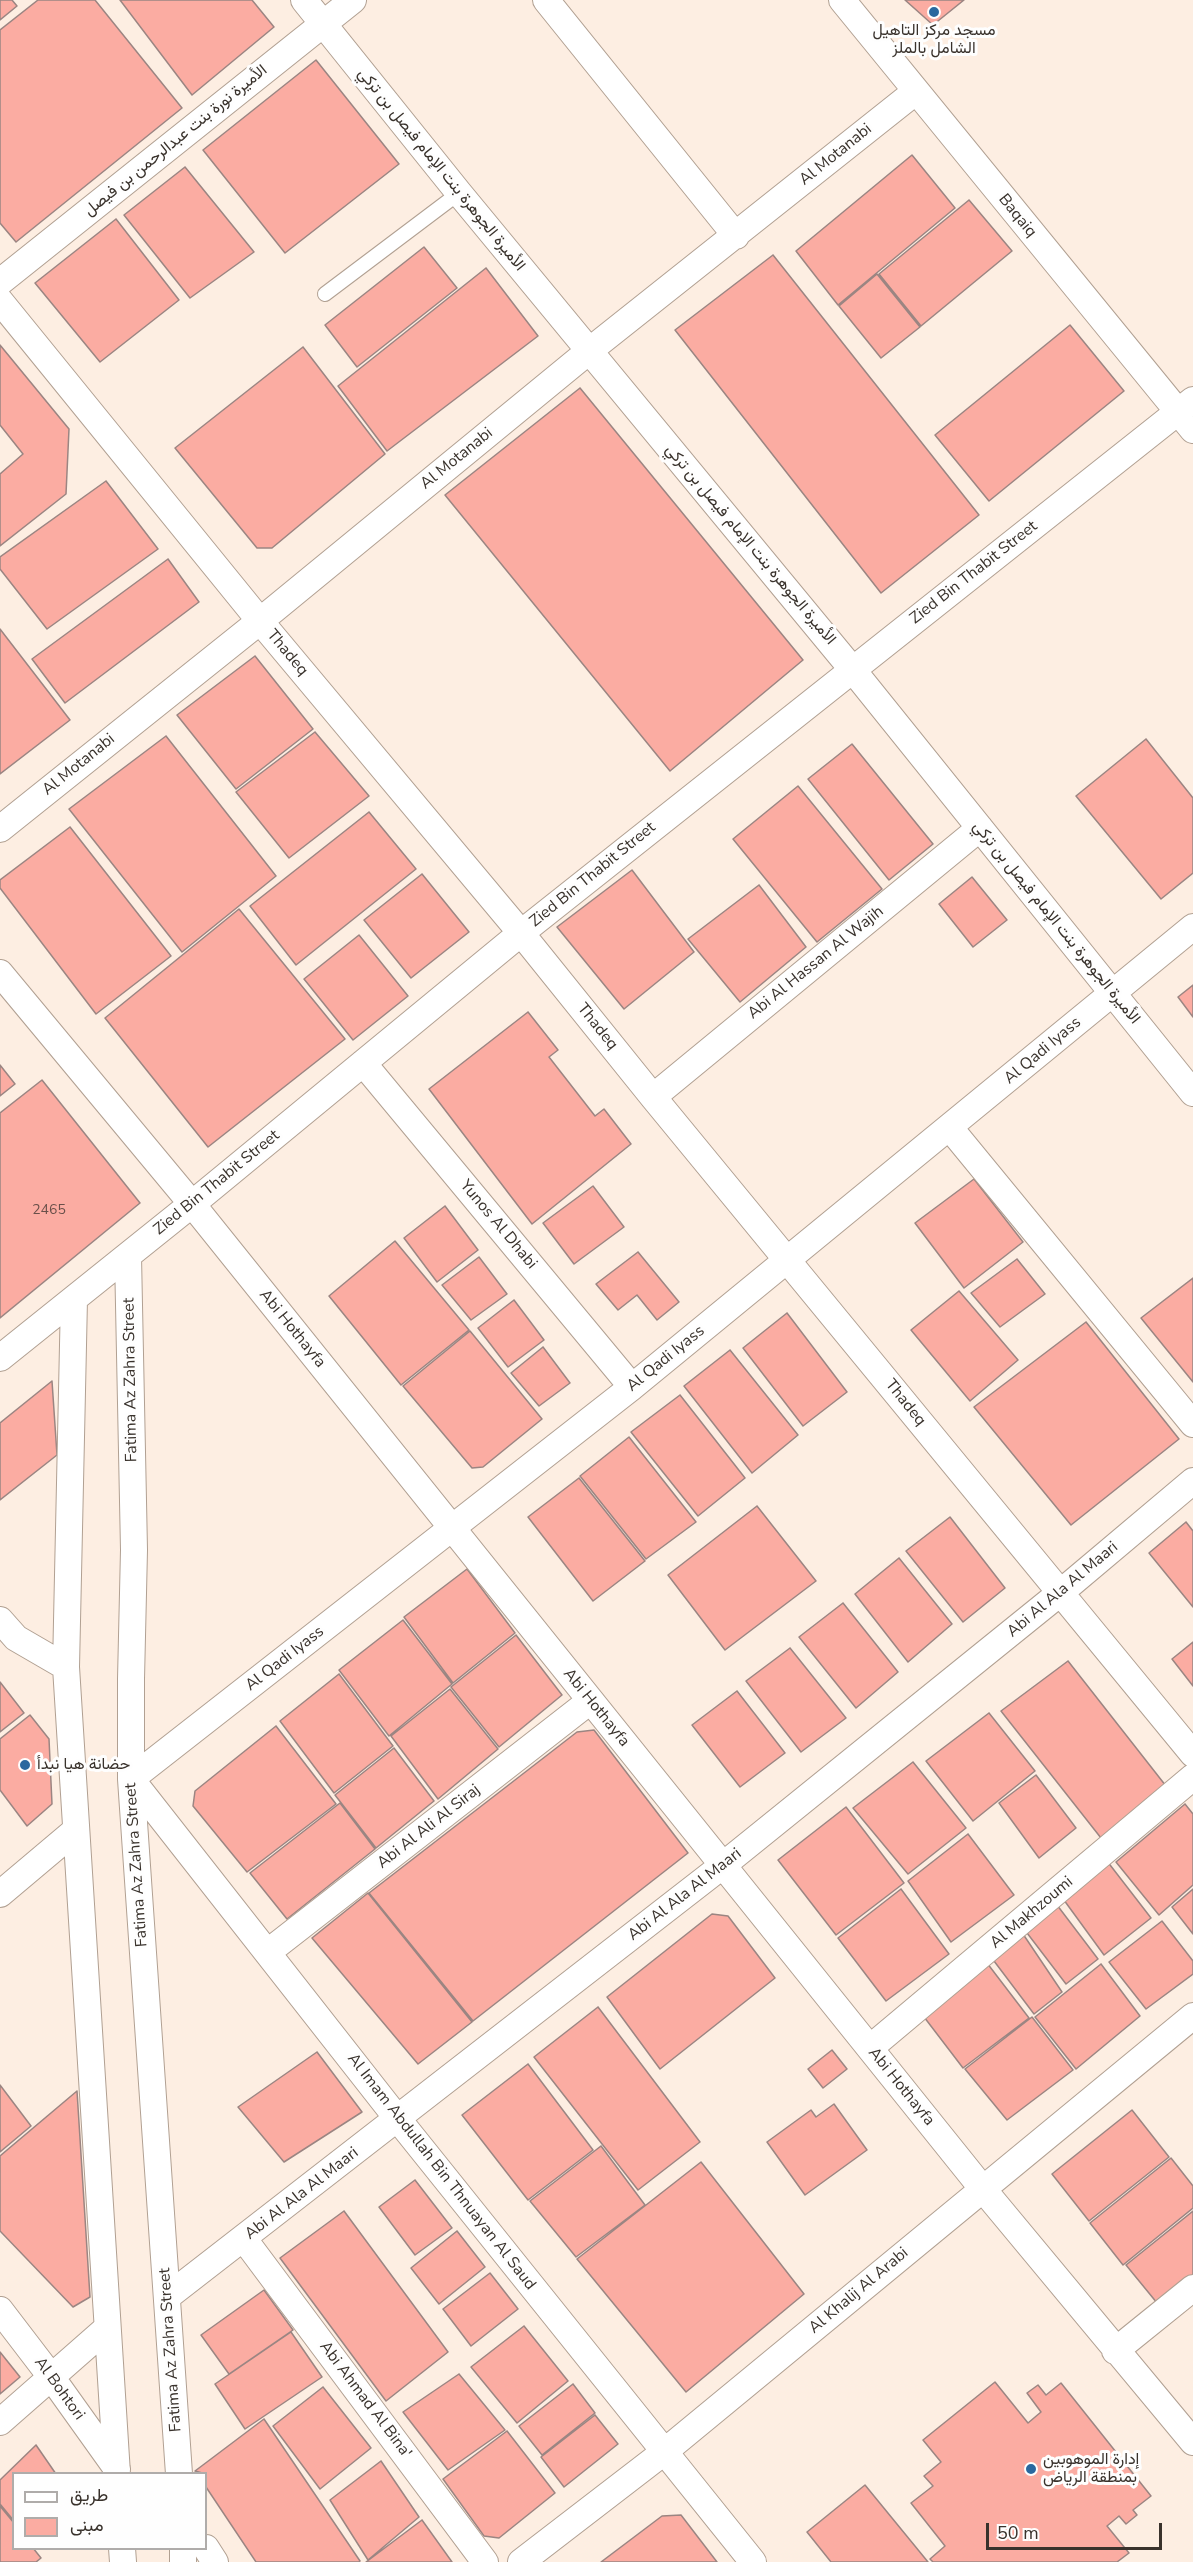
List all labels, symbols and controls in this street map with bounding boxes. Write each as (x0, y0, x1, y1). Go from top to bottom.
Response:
marker: مسجد مركز التاهيل الشامل بالملز (927, 5, 941, 19)
place label: مسجد مركز التاهيل الشامل بالملز (872, 21, 996, 59)
street label: الأميرة نورة بنت عبدالرحمن بن فيصل (81, 61, 271, 221)
street label: الأميرة الجوهرة بنت الإمام فيصل بن تركي (353, 65, 529, 275)
street label: Al Motanabi (796, 120, 876, 190)
street label: Baqaiq (994, 190, 1040, 242)
street label: Al Motanabi (417, 424, 497, 494)
street label: الأميرة الجوهرة بنت الإمام فيصل بن تركي (661, 441, 839, 649)
street label: Zied Bin Thabit Street (906, 517, 1042, 629)
street label: Thadeq (262, 626, 312, 680)
street label: Al Motanabi (39, 730, 119, 800)
street label: Zied Bin Thabit Street (526, 818, 660, 932)
street label: الأميرة الجوهرة بنت الإمام فيصل بن تركي (968, 818, 1144, 1028)
street label: Abi Al Hassan Al Wajih (744, 902, 888, 1024)
street label: Thadeq (572, 1000, 622, 1054)
street label: Al Qadi Iyass (1001, 1013, 1085, 1089)
street label: Zied Bin Thabit Street (150, 1126, 284, 1240)
street label: Yunos Al Dhabi (455, 1177, 541, 1273)
house number: 2465 (32, 1203, 66, 1219)
street label: Abi Hothayfa (255, 1286, 329, 1372)
street label: Fatima Az Zahra Street (120, 1298, 142, 1462)
street label: Al Qadi Iyass (623, 1322, 709, 1396)
street label: Thadeq (880, 1376, 930, 1430)
street label: Abi Al Ala Al Maari (1004, 1538, 1122, 1642)
street label: Al Qadi Iyass (242, 1622, 328, 1696)
street label: Abi Hothayfa (559, 1665, 633, 1751)
place label: حضانة هيا نبدأ (37, 1755, 130, 1775)
marker: حضانة هيا نبدأ (18, 1758, 32, 1772)
street label: Abi Al Ali Al Siraj (374, 1781, 484, 1873)
street label: Fatima Az Zahra Street (122, 1782, 152, 1948)
street label: Abi Al Ala Al Maari (624, 1845, 746, 1945)
street label: Al Makhzoumi (987, 1873, 1077, 1953)
street label: Abi Hothayfa (864, 2044, 938, 2130)
street label: Al Imam Abdullah Bin Thnuayan Al Saud (343, 2050, 539, 2294)
street label: Abi Al Ala Al Maari (241, 2144, 363, 2244)
street label: Al Khalij Al Arabi (805, 2244, 913, 2338)
street label: Fatima Az Zahra Street (156, 2267, 186, 2433)
street label: Abi Ahmad Al Bina' (315, 2338, 415, 2462)
street label: Al Bohtori (30, 2354, 88, 2424)
place label: إدارة الموهوبين بمنطقة الرياض (1043, 2450, 1139, 2488)
marker: إدارة الموهوبين بمنطقة الرياض (1024, 2462, 1038, 2476)
legend (12, 2472, 207, 2550)
text: طريق (70, 2483, 108, 2507)
scale bar (989, 2511, 1164, 2549)
text: مبنى (70, 2513, 104, 2537)
text: 50 m (997, 2521, 1039, 2545)

